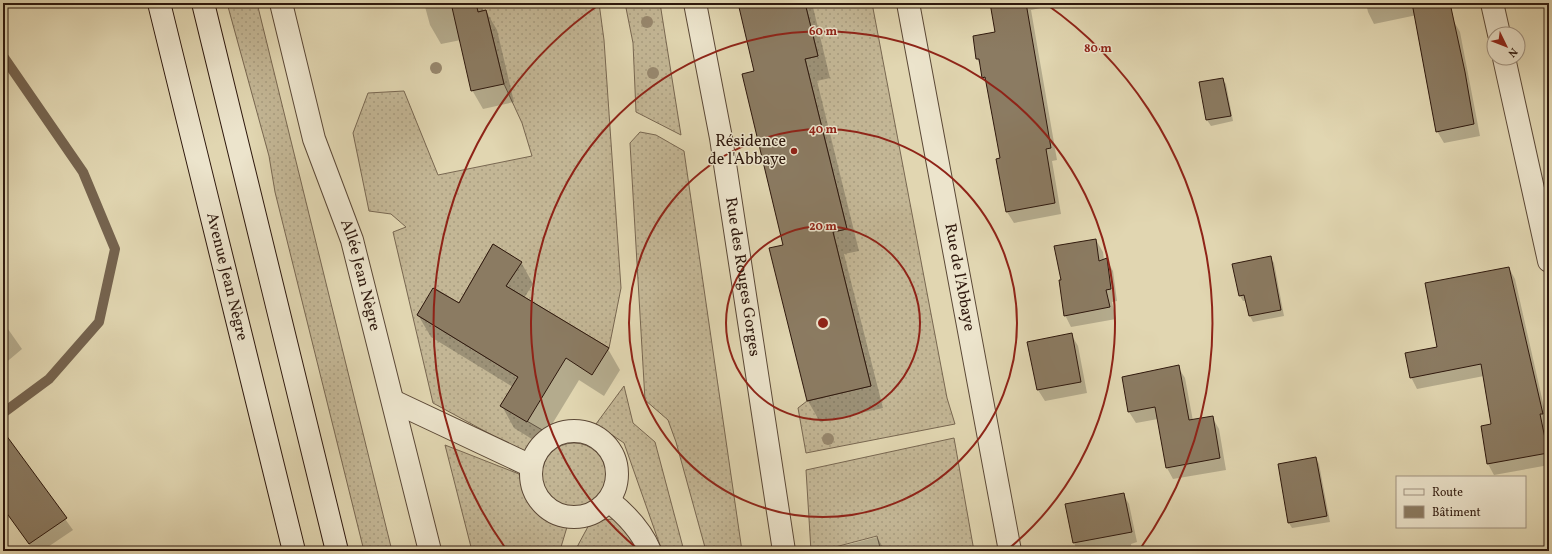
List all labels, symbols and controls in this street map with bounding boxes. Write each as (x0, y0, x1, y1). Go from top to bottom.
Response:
text: 60 m (809, 24, 837, 40)
north arrow (1486, 26, 1526, 66)
text: 80 m (1084, 41, 1112, 57)
text: N (1504, 44, 1520, 60)
text: 40 m (809, 122, 838, 138)
place label: Résidence de l'Abbaye (708, 131, 786, 171)
marker: Résidence de l'Abbaye (789, 146, 799, 156)
street label: Rue des Rouges Gorges (719, 196, 765, 358)
street label: Avenue Jean Nègre (200, 211, 253, 343)
street label: Allée Jean Nègre (334, 216, 385, 333)
text: 20 m (809, 219, 837, 235)
street label: Rue de l'Abbaye (938, 222, 980, 333)
centre of rings (816, 316, 830, 330)
legend (1396, 476, 1526, 528)
text: Route (1432, 485, 1463, 501)
text: Bâtiment (1432, 505, 1481, 521)

